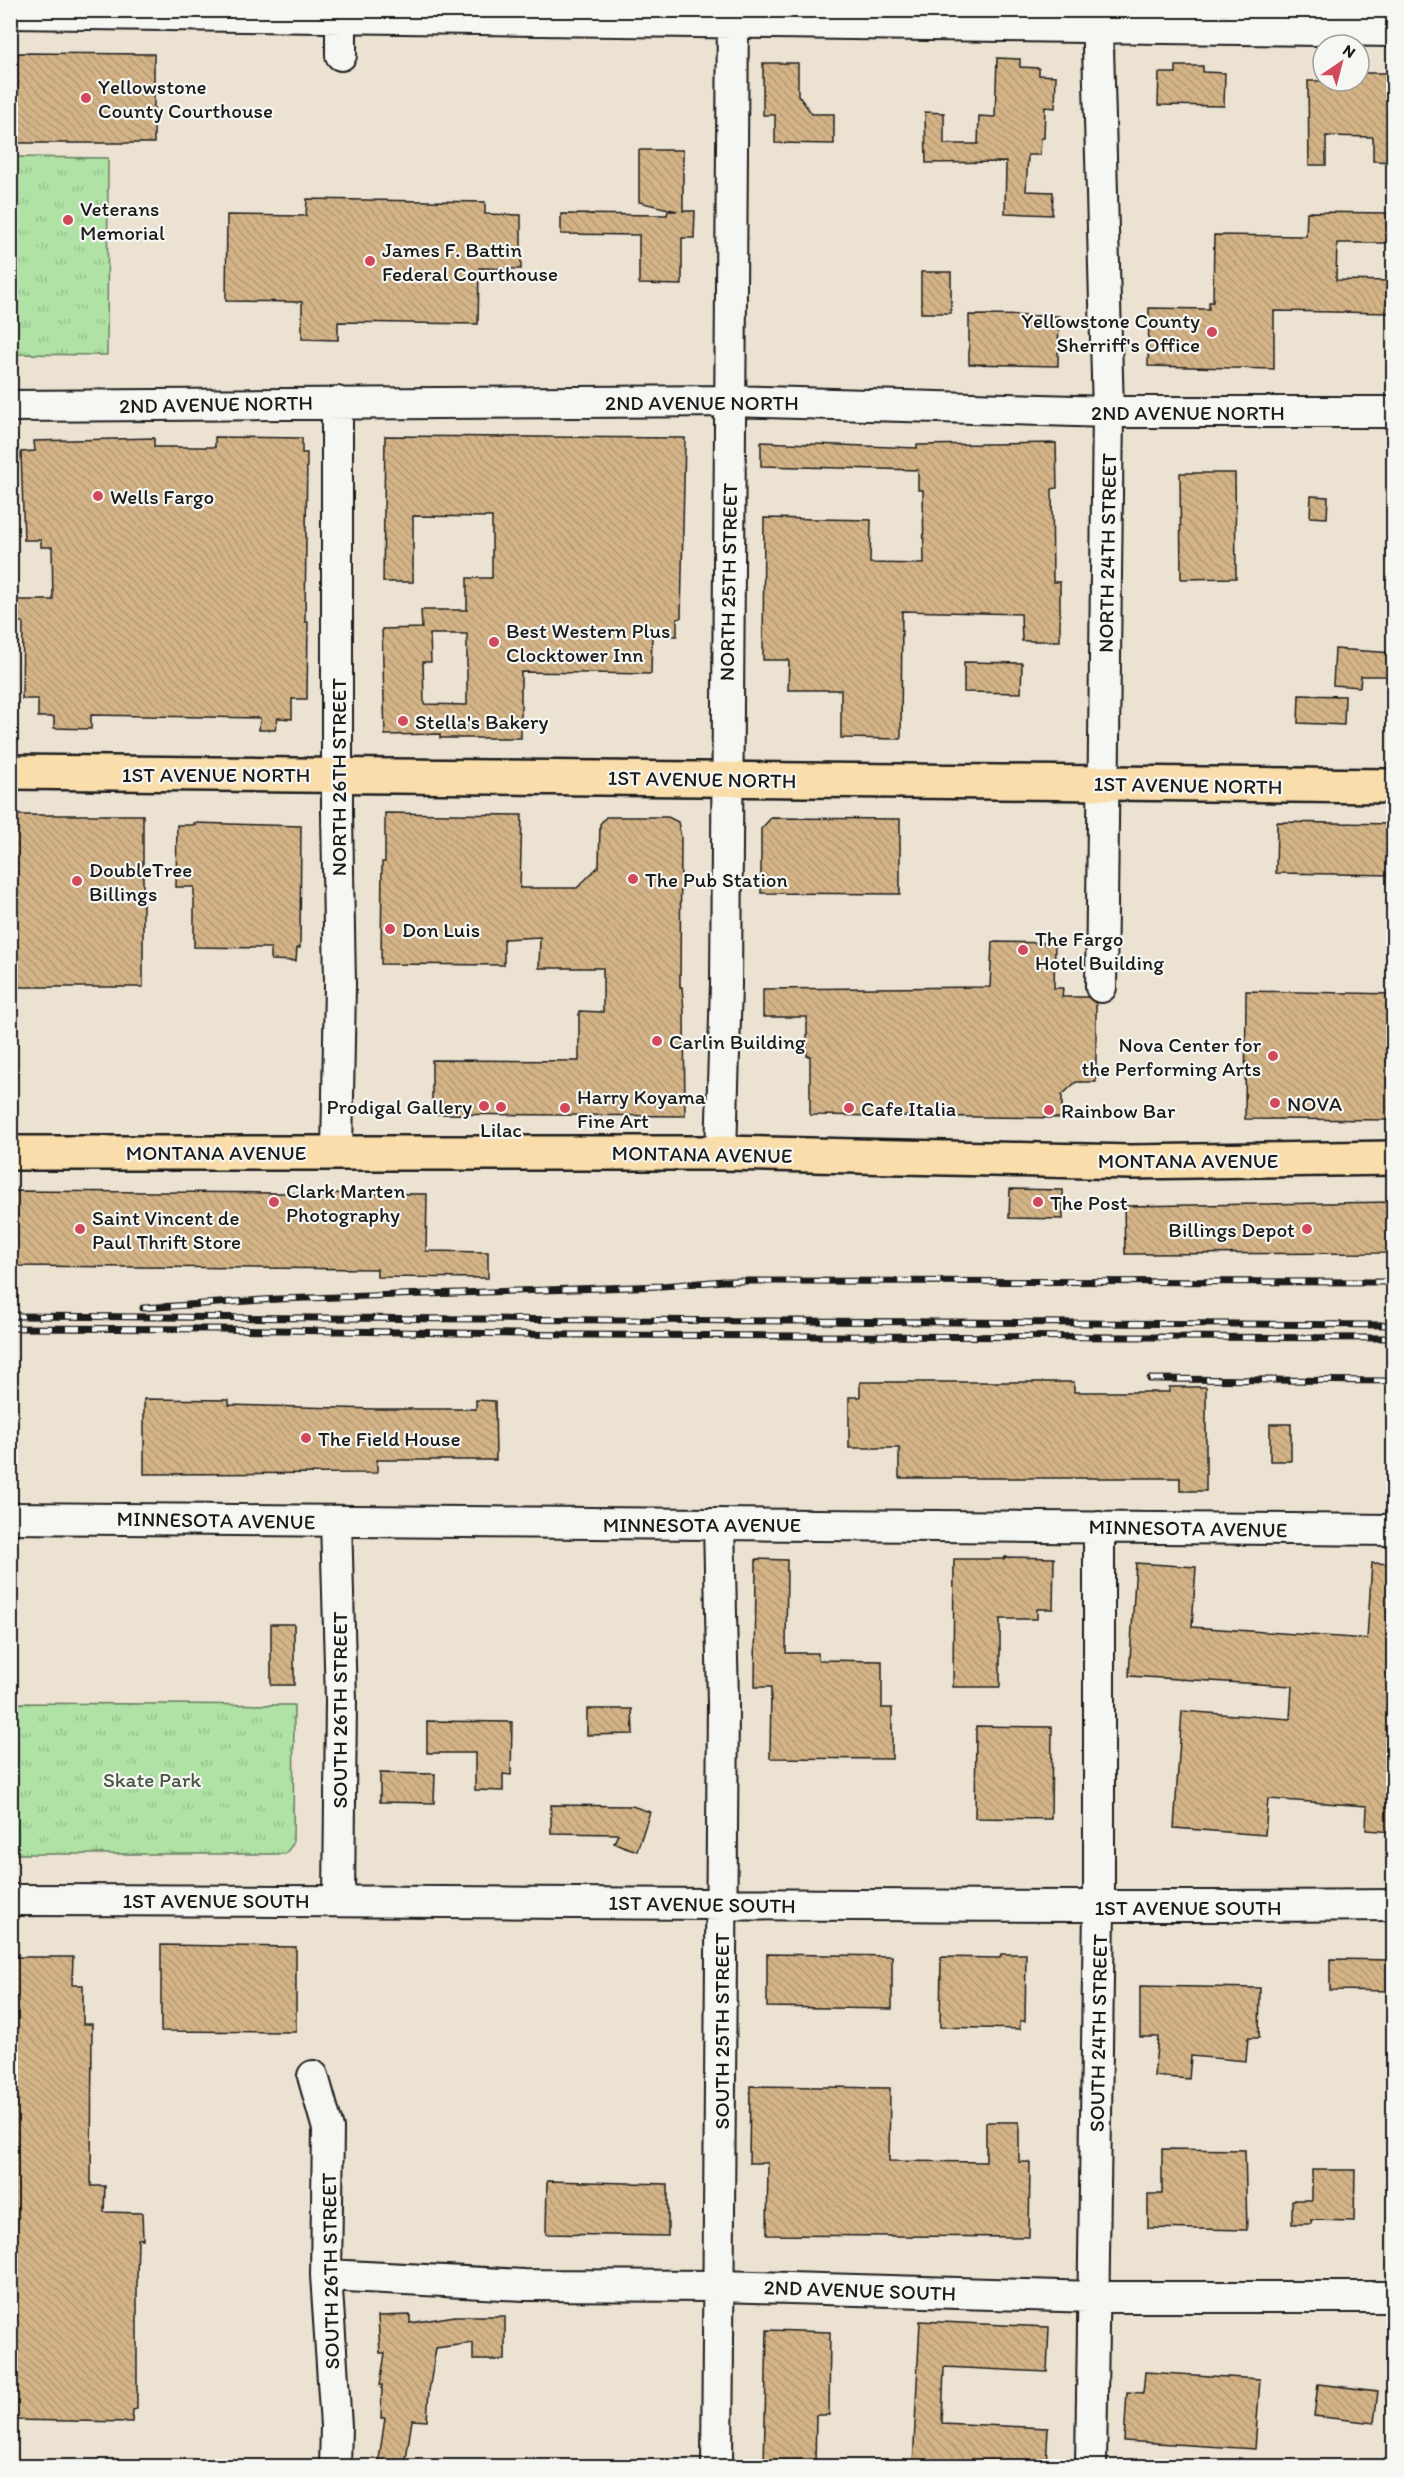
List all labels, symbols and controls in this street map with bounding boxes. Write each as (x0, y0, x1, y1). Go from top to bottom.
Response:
north arrow (1311, 33, 1371, 93)
text: N (1339, 40, 1359, 62)
place label: Yellowstone County Courthouse (98, 74, 273, 123)
marker: Yellowstone County Courthouse (79, 91, 93, 105)
place label: Veterans Memorial (80, 196, 165, 245)
marker: Veterans Memorial (61, 213, 75, 227)
place label: James F. Battin Federal Courthouse (382, 237, 558, 286)
marker: James F. Battin Federal Courthouse (363, 254, 377, 268)
place label: Yellowstone County Sherriff's Office (1021, 308, 1200, 357)
marker: Yellowstone County Sherriff's Office (1205, 325, 1219, 339)
street label: 2ND AVENUE NORTH (119, 390, 313, 418)
street label: 2ND AVENUE NORTH (605, 390, 799, 415)
street label: 2ND AVENUE NORTH (1091, 400, 1285, 425)
street label: NORTH 24TH STREET (1093, 453, 1121, 653)
street label: NORTH 25TH STREET (714, 482, 742, 681)
place label: Wells Fargo (110, 484, 214, 509)
marker: Wells Fargo (91, 489, 105, 503)
place label: Best Western Plus Clocktower Inn (506, 618, 670, 667)
marker: Best Western Plus Clocktower Inn (487, 635, 501, 649)
street label: NORTH 26TH STREET (326, 678, 351, 876)
place label: Stella's Bakery (415, 709, 548, 734)
marker: Stella's Bakery (396, 714, 410, 728)
street label: 1ST AVENUE NORTH (122, 762, 310, 787)
street label: 1ST AVENUE NORTH (607, 765, 797, 793)
street label: 1ST AVENUE NORTH (1093, 771, 1283, 799)
place label: DoubleTree Billings (89, 857, 192, 906)
place label: The Pub Station (645, 867, 788, 892)
marker: The Pub Station (626, 872, 640, 886)
marker: DoubleTree Billings (70, 874, 84, 888)
place label: Don Luis (402, 917, 480, 942)
marker: Don Luis (383, 922, 397, 936)
place label: The Fargo Hotel Building (1035, 926, 1164, 975)
marker: The Fargo Hotel Building (1016, 943, 1030, 957)
place label: Carlin Building (669, 1029, 806, 1054)
place label: Nova Center for the Performing Arts (1081, 1032, 1262, 1081)
marker: Carlin Building (650, 1034, 664, 1048)
marker: Nova Center for the Performing Arts (1266, 1049, 1280, 1063)
place label: Harry Koyama Fine Art (577, 1084, 706, 1133)
place label: NOVA (1287, 1091, 1343, 1116)
place label: Prodigal Gallery (326, 1094, 472, 1119)
place label: Cafe Italia (861, 1096, 956, 1121)
marker: NOVA (1268, 1096, 1282, 1110)
place label: Rainbow Bar (1061, 1098, 1176, 1123)
marker: Prodigal Gallery (477, 1099, 491, 1113)
marker: Lilac (494, 1100, 508, 1114)
marker: Harry Koyama Fine Art (558, 1101, 572, 1115)
marker: Cafe Italia (842, 1101, 856, 1115)
marker: Rainbow Bar (1042, 1103, 1056, 1117)
place label: Lilac (480, 1117, 522, 1142)
street label: MONTANA AVENUE (126, 1140, 306, 1165)
street label: MONTANA AVENUE (611, 1140, 793, 1168)
street label: MONTANA AVENUE (1098, 1148, 1278, 1173)
place label: Clark Marten Photography (286, 1178, 405, 1227)
place label: The Post (1050, 1190, 1128, 1215)
marker: Clark Marten Photography (267, 1195, 281, 1209)
marker: The Post (1031, 1195, 1045, 1209)
place label: Saint Vincent de Paul Thrift Store (92, 1205, 241, 1254)
place label: Billings Depot (1168, 1217, 1295, 1242)
marker: Saint Vincent de Paul Thrift Store (73, 1222, 87, 1236)
marker: Billings Depot (1300, 1222, 1314, 1236)
place label: The Field House (318, 1426, 461, 1451)
marker: The Field House (299, 1431, 313, 1445)
street label: MINNESOTA AVENUE (116, 1506, 316, 1534)
street label: MINNESOTA AVENUE (603, 1512, 802, 1537)
street label: MINNESOTA AVENUE (1088, 1514, 1288, 1542)
street label: SOUTH 26TH STREET (327, 1611, 352, 1808)
park label: Skate Park (103, 1767, 201, 1792)
street label: 1ST AVENUE SOUTH (122, 1888, 310, 1913)
street label: 1ST AVENUE SOUTH (608, 1890, 796, 1918)
street label: 1ST AVENUE SOUTH (1094, 1895, 1282, 1920)
street label: SOUTH 25TH STREET (709, 1932, 734, 2129)
street label: SOUTH 24TH STREET (1084, 1933, 1112, 2132)
street label: SOUTH 26TH STREET (316, 2172, 344, 2370)
street label: 2ND AVENUE SOUTH (763, 2274, 957, 2306)

